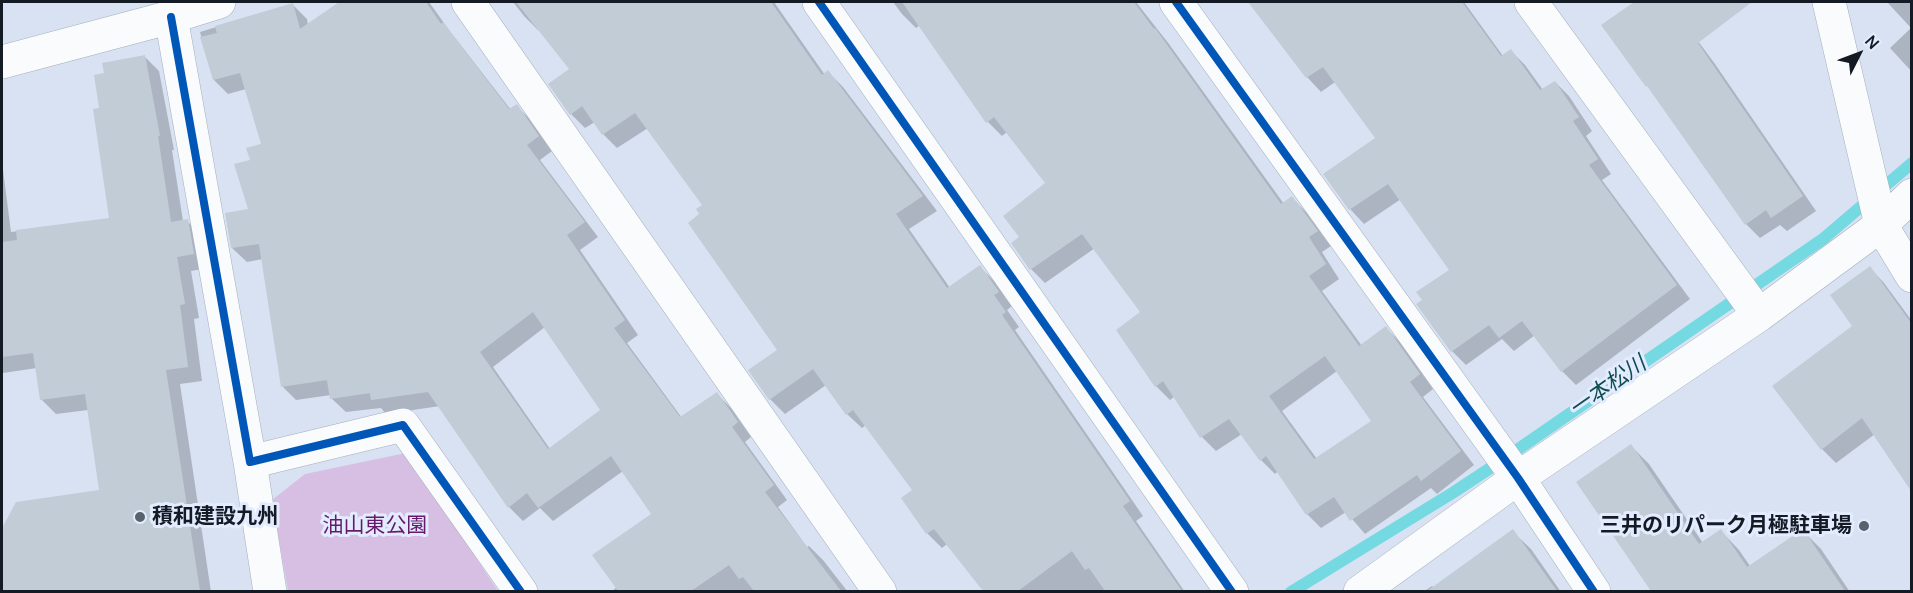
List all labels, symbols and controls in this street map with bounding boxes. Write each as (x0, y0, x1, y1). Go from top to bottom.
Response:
north arrow (1829, 24, 1889, 84)
text: N (1860, 30, 1884, 54)
water label: 一本松川 (1564, 351, 1652, 423)
place label: 積和建設九州 (152, 504, 278, 530)
marker: 積和建設九州 (133, 510, 147, 524)
park label: 油山東公園 (323, 513, 427, 539)
place label: 三井のリパーク月極駐車場 (1600, 513, 1852, 539)
marker: 三井のリパーク月極駐車場 (1857, 519, 1871, 533)

